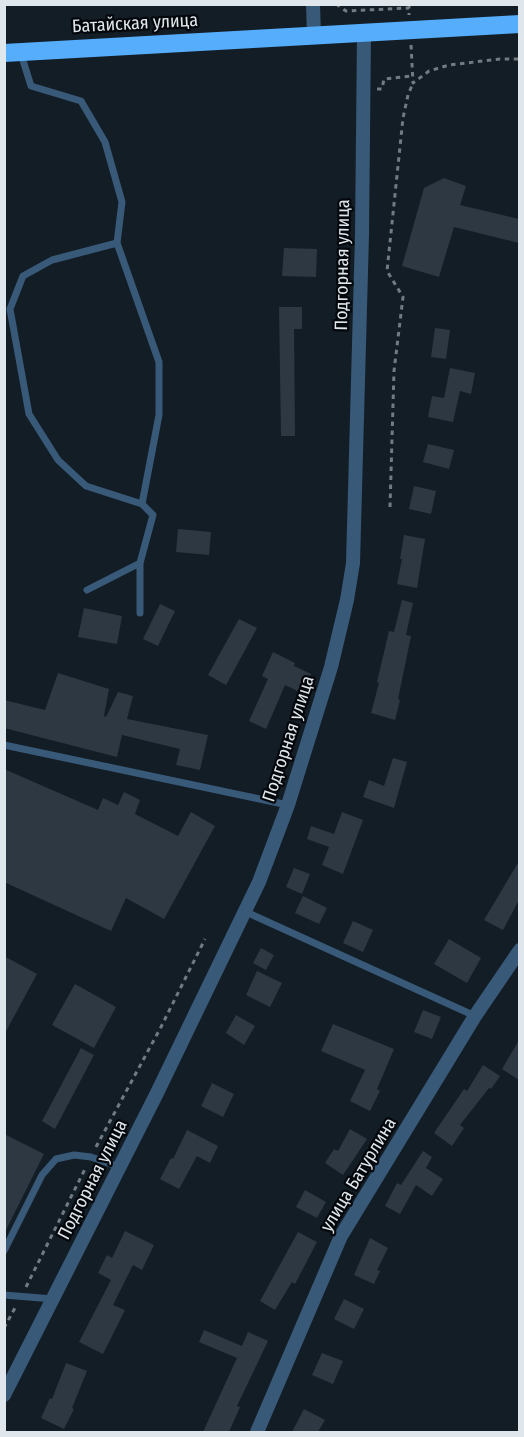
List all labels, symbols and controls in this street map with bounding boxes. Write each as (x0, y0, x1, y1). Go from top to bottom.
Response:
street label: Батайская улица (72, 10, 198, 38)
street label: Подгорная улица (331, 199, 355, 331)
street label: Подгорная улица (258, 673, 320, 805)
street label: улица Батурлина (316, 1114, 402, 1236)
street label: Подгорная улица (54, 1117, 132, 1243)

